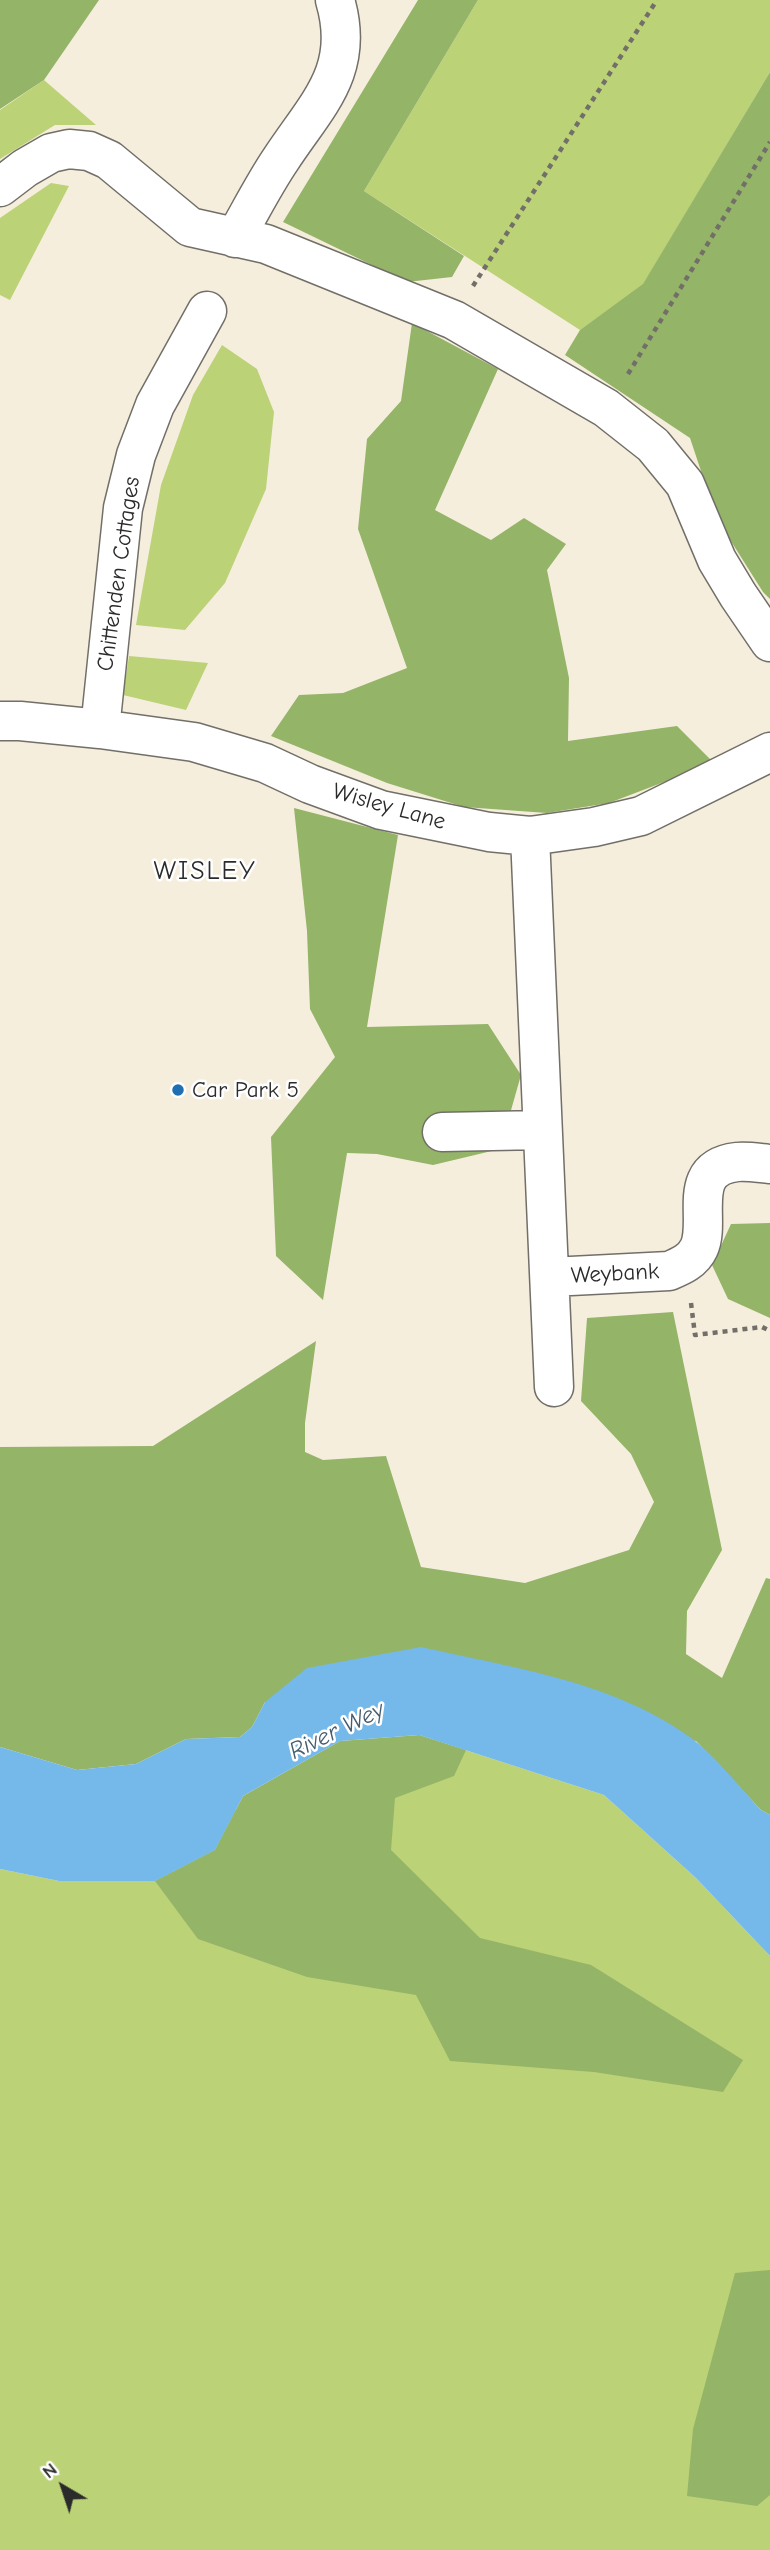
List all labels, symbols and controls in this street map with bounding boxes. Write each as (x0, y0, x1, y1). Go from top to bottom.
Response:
street label: Chittenden Cottages (92, 475, 146, 673)
street label: Wisley Lane (329, 778, 449, 836)
district label: WISLEY (154, 856, 256, 888)
place label: Car Park 5 (192, 1076, 299, 1104)
marker: Car Park 5 (170, 1082, 186, 1098)
street label: Weybank (570, 1258, 660, 1290)
water label: River Wey (285, 1696, 389, 1766)
north arrow (28, 2452, 98, 2522)
text: N (38, 2458, 62, 2483)

